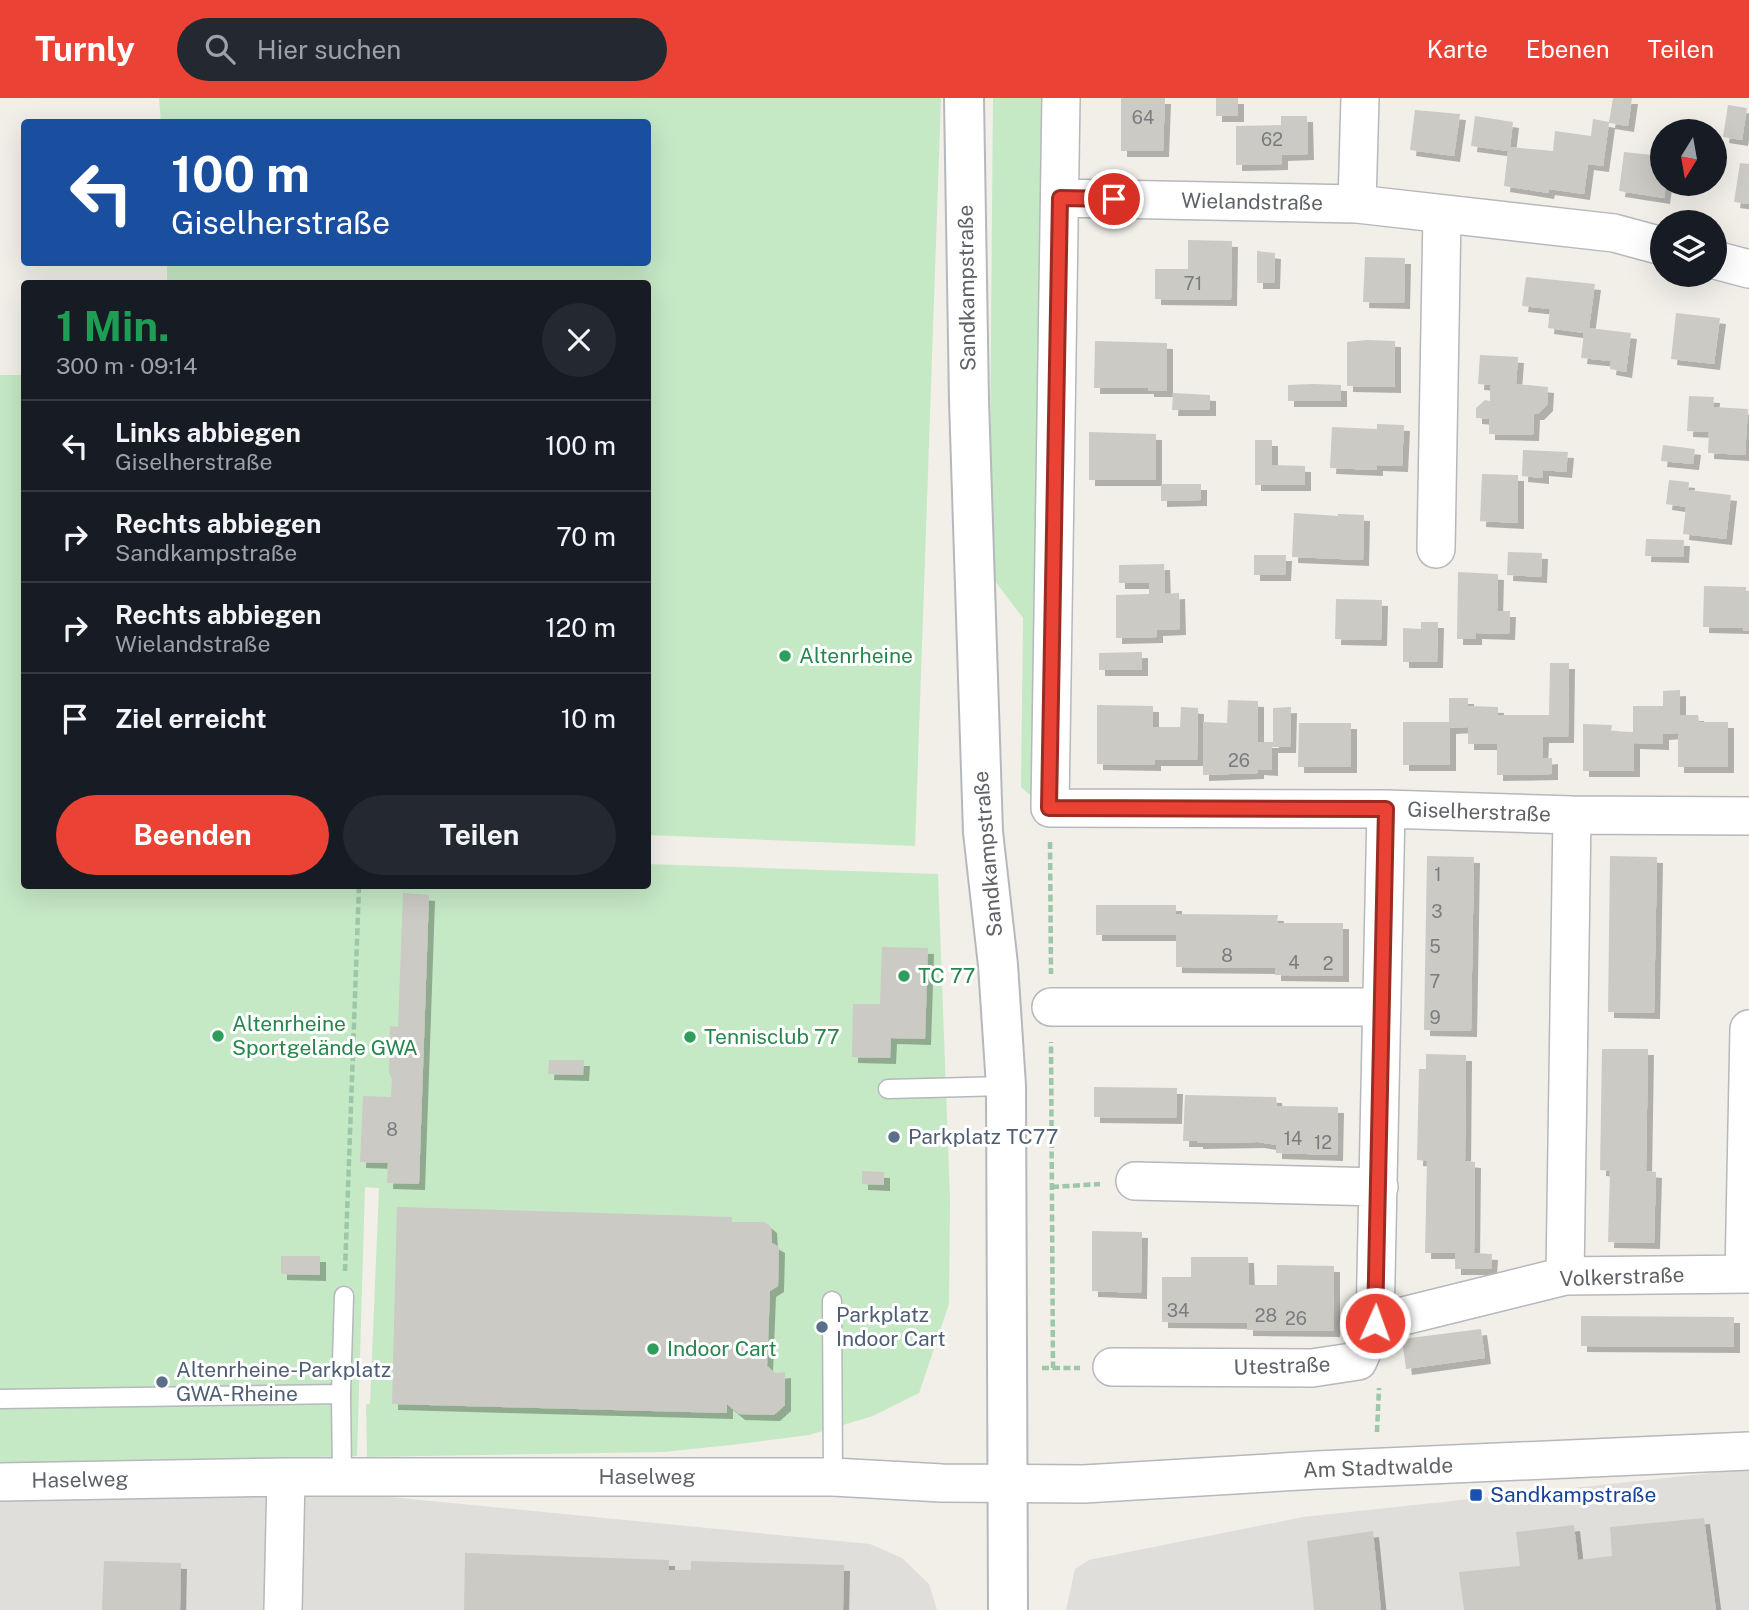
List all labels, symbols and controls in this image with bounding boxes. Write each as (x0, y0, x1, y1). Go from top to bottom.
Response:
search box (177, 18, 667, 81)
text: Turnly (35, 30, 135, 68)
icon: search (201, 30, 239, 68)
text: Hier suchen (257, 34, 401, 65)
text: Karte (1427, 35, 1488, 63)
text: Ebenen (1526, 35, 1610, 63)
text: Teilen (1648, 35, 1714, 63)
house number: 64 (1132, 107, 1154, 128)
north arrow (1650, 119, 1727, 196)
map controls (1650, 119, 1727, 287)
house number: 62 (1261, 129, 1283, 150)
text: 100 m (171, 145, 310, 203)
icon: left (56, 147, 147, 238)
pin (1084, 169, 1144, 229)
icon: arrive (1095, 180, 1133, 218)
street label: Wielandstraße (1181, 188, 1323, 215)
text: Giselherstraße (171, 204, 390, 241)
street label: Sandkampstraße (953, 205, 980, 371)
button: layers (1650, 210, 1727, 287)
house number: 71 (1184, 273, 1202, 294)
text: 1 Min. (56, 301, 170, 350)
button: close (542, 303, 616, 377)
text: 300 m · 09:14 (56, 352, 197, 379)
text: Links abbiegen (115, 417, 301, 448)
icon: left (56, 427, 94, 465)
text: 100 m (545, 430, 616, 461)
text: Giselherstraße (115, 448, 272, 475)
text: Rechts abbiegen (115, 508, 321, 539)
icon: right (56, 518, 94, 556)
text: 70 m (556, 521, 616, 552)
text: Sandkampstraße (115, 539, 297, 566)
text: Rechts abbiegen (115, 599, 321, 630)
icon: right (56, 609, 94, 647)
text: 120 m (545, 612, 616, 643)
text: Wielandstraße (115, 630, 270, 657)
place label: Altenrheine (799, 643, 913, 668)
marker: Altenrheine (777, 648, 793, 664)
icon: arrive (56, 700, 94, 738)
text: Ziel erreicht (115, 703, 267, 734)
text: 10 m (561, 703, 616, 734)
house number: 26 (1228, 750, 1250, 771)
street label: Sandkampstraße (968, 770, 1007, 938)
button: Beenden (56, 795, 329, 875)
button: Teilen (343, 795, 616, 875)
street label: Giselherstraße (1407, 796, 1551, 827)
house number: 1 (1434, 864, 1442, 885)
house number: 3 (1431, 901, 1443, 922)
house number: 5 (1429, 936, 1441, 957)
house number: 8 (1221, 945, 1233, 966)
house number: 4 (1288, 952, 1300, 973)
house number: 2 (1323, 953, 1333, 974)
place label: TC 77 (918, 963, 975, 988)
marker: TC 77 (896, 968, 912, 984)
house number: 7 (1430, 971, 1440, 992)
house number: 9 (1429, 1007, 1441, 1028)
place label: Altenrheine Sportgelände GWA (232, 1011, 418, 1060)
place label: Tennisclub 77 (704, 1024, 840, 1049)
marker: Altenrheine Sportgelände GWA (210, 1028, 226, 1044)
marker: Tennisclub 77 (682, 1029, 698, 1045)
house number: 8 (386, 1119, 398, 1140)
place label: Parkplatz TC77 (908, 1124, 1058, 1149)
house number: 14 (1284, 1128, 1302, 1149)
marker: Parkplatz TC77 (886, 1129, 902, 1145)
house number: 12 (1314, 1132, 1332, 1153)
street label: Volkerstraße (1559, 1262, 1685, 1291)
position arrow (1338, 1286, 1412, 1360)
house number: 34 (1167, 1300, 1189, 1321)
place label: Parkplatz Indoor Cart (836, 1302, 946, 1351)
house number: 28 (1255, 1305, 1277, 1326)
house number: 26 (1285, 1308, 1307, 1329)
marker: Parkplatz Indoor Cart (814, 1319, 830, 1335)
place label: Indoor Cart (667, 1336, 777, 1361)
marker: Indoor Cart (645, 1341, 661, 1357)
street label: Utestraße (1233, 1351, 1331, 1380)
place label: Altenrheine-Parkplatz GWA-Rheine (176, 1357, 391, 1406)
marker: Altenrheine-Parkplatz GWA-Rheine (154, 1374, 170, 1390)
street label: Am Stadtwalde (1302, 1452, 1453, 1483)
street label: Haselweg (598, 1464, 696, 1489)
street label: Haselweg (31, 1466, 129, 1493)
place label: Sandkampstraße (1490, 1482, 1656, 1507)
marker: Sandkampstraße (1468, 1487, 1484, 1503)

